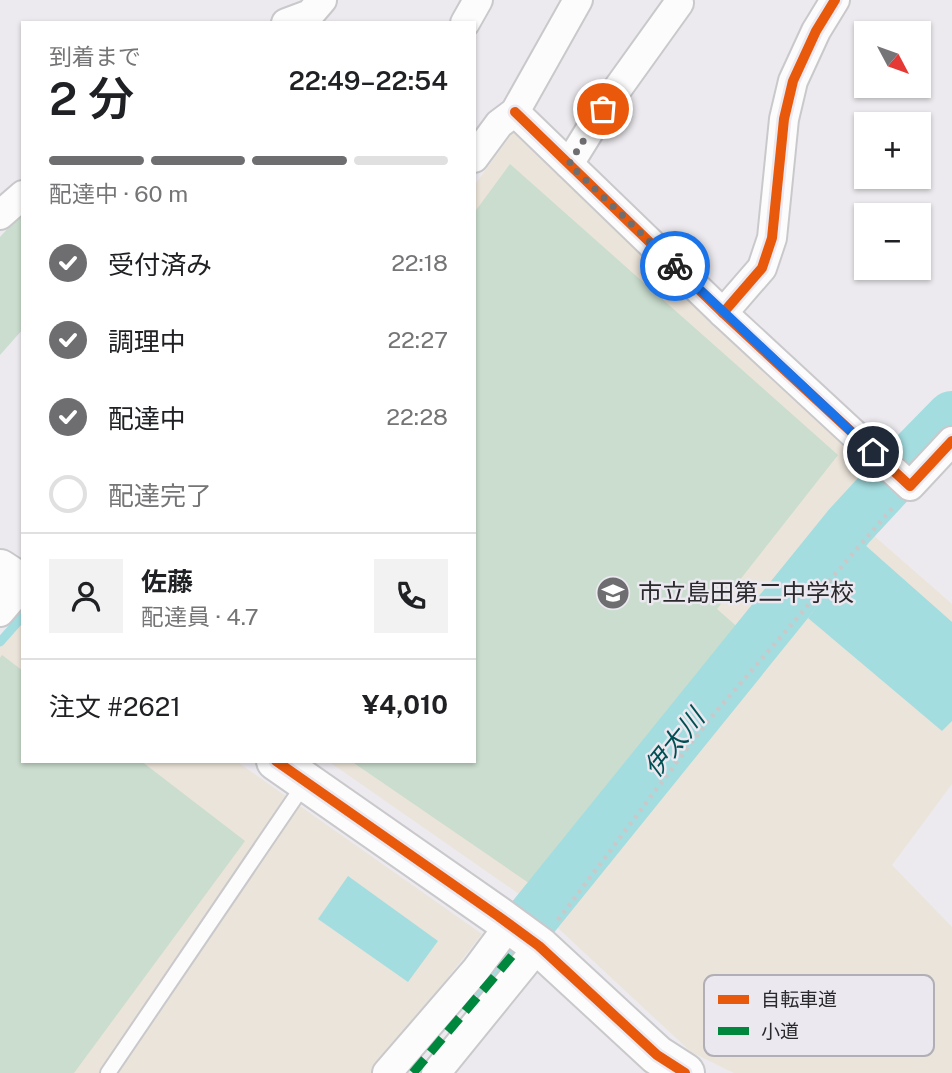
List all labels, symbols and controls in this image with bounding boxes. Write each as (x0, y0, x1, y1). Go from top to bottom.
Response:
north arrow (854, 21, 931, 98)
map controls (854, 21, 931, 280)
text: 到着まで (49, 43, 141, 70)
text: 22:49–22:54 (289, 65, 448, 96)
text: 2 分 (49, 71, 134, 125)
pin (573, 79, 633, 139)
icon: bag (584, 90, 622, 128)
button: + (854, 112, 931, 189)
text: 配達中 · 60 m (49, 180, 188, 207)
button: − (854, 203, 931, 280)
courier (640, 231, 710, 301)
icon: check (49, 244, 87, 282)
icon: bike (656, 247, 694, 285)
text: 受付済み (108, 249, 212, 280)
text: 22:18 (391, 249, 448, 276)
icon: check (49, 321, 87, 359)
text: 調理中 (108, 326, 186, 357)
text: 22:27 (387, 326, 448, 353)
icon: check (49, 398, 87, 436)
text: 配達中 (108, 403, 186, 434)
text: 22:28 (386, 403, 448, 430)
pin (843, 422, 903, 482)
icon: home (854, 433, 892, 471)
text: 配達完了 (108, 480, 212, 511)
button: person (49, 559, 123, 633)
button: phone (374, 559, 448, 633)
text: 佐藤 (141, 566, 193, 597)
school or university icon: 市立島田第二中学校 (594, 574, 632, 612)
place label: 市立島田第二中学校 (638, 578, 854, 606)
text: 配達員 · 4.7 (141, 603, 259, 630)
text: ¥4,010 (362, 689, 448, 720)
text: 注文 #2621 (49, 691, 181, 722)
water label: 伊太川 (637, 700, 712, 783)
legend (704, 975, 934, 1056)
text: 自転車道 (761, 988, 837, 1010)
text: 小道 (761, 1020, 799, 1042)

